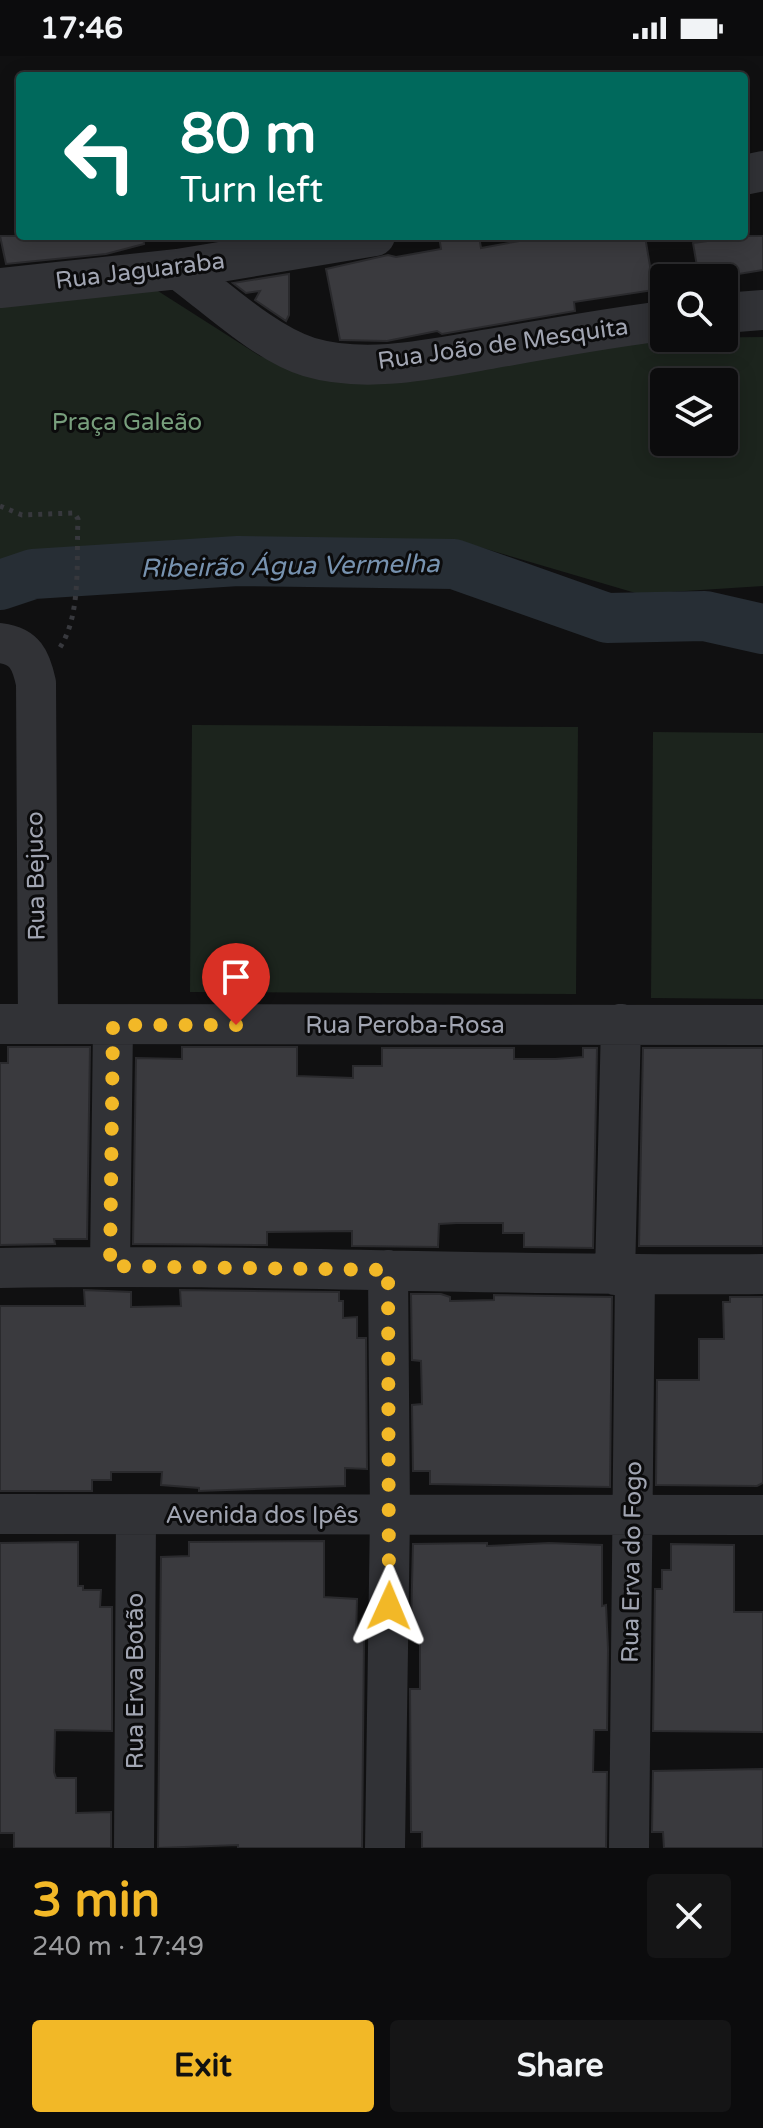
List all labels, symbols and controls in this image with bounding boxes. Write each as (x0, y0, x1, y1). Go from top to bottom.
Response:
text: 17:46 (40, 10, 123, 47)
text: 80 m (180, 101, 316, 168)
icon: left (48, 104, 152, 208)
text: Turn left (180, 169, 323, 212)
street label: Rua Jaguaraba (54, 246, 226, 296)
map controls (650, 264, 738, 456)
button: search (650, 264, 738, 352)
street label: Rua João de Mesquita (376, 312, 630, 376)
button: layers (650, 368, 738, 456)
park label: Praça Galeão (52, 408, 202, 437)
water label: Ribeirão Água Vermelha (140, 548, 441, 584)
street label: Rua Bejuco (20, 811, 52, 941)
pin (202, 943, 270, 1025)
icon: arrive (214, 955, 258, 999)
street label: Rua Peroba-Rosa (305, 1011, 505, 1040)
street label: Rua Erva do Fogo (616, 1461, 648, 1663)
street label: Avenida dos Ipês (166, 1501, 358, 1530)
position arrow (347, 1564, 431, 1648)
street label: Rua Erva Botão (121, 1593, 150, 1769)
text: 3 min (32, 1872, 160, 1930)
button: close (647, 1874, 731, 1958)
text: 240 m · 17:49 (32, 1931, 204, 1962)
button: Exit (32, 2020, 374, 2112)
button: Share (390, 2020, 731, 2112)

